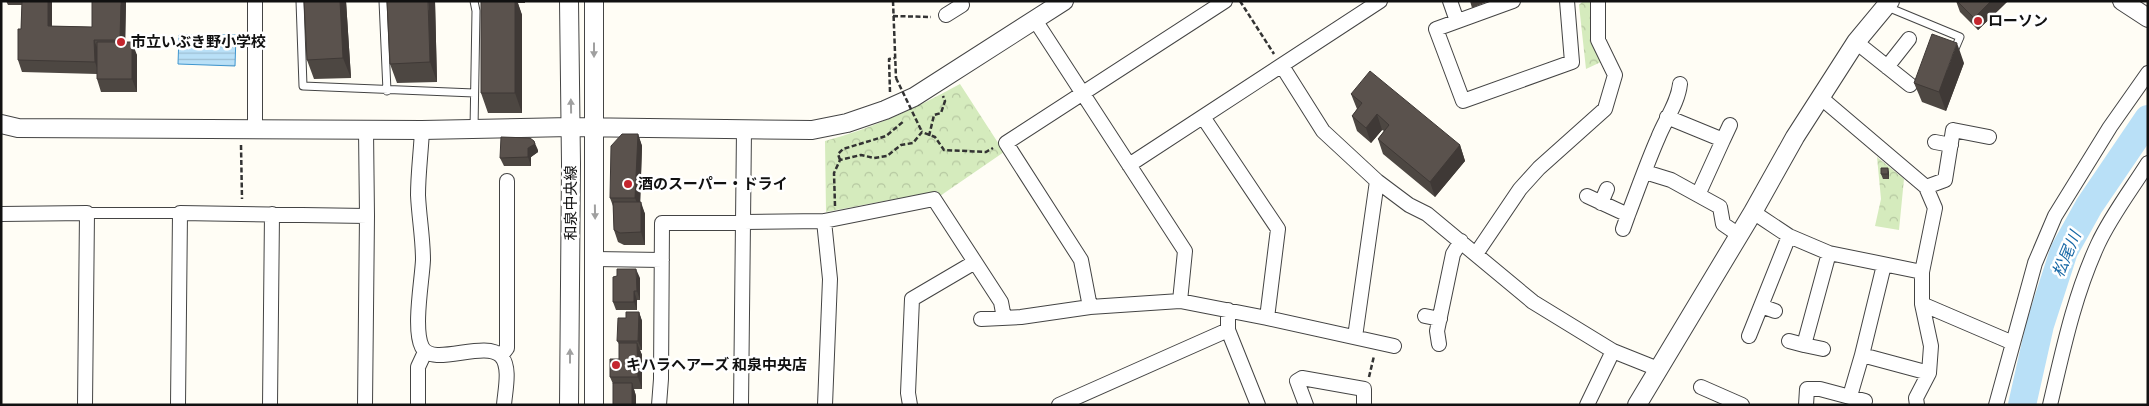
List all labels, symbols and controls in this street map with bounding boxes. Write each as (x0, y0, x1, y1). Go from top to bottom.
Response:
place label: ローソン (1988, 12, 2048, 30)
marker: ローソン (1972, 15, 1984, 27)
place label: 市立いぶき野小学校 (131, 33, 266, 51)
marker: 市立いぶき野小学校 (115, 36, 127, 48)
one-way arrow (590, 42, 598, 58)
one-way arrow (567, 98, 575, 114)
street label: 和泉中央線 (562, 165, 580, 241)
place label: 酒のスーパー・ドライ (638, 175, 788, 193)
marker: 酒のスーパー・ドライ (622, 178, 634, 190)
one-way arrow (591, 205, 599, 221)
water label: 松尾川 (2048, 227, 2085, 280)
one-way arrow (566, 348, 574, 364)
place label: キハラヘアーズ 和泉中央店 (626, 356, 807, 374)
marker: キハラヘアーズ 和泉中央店 (610, 359, 622, 371)

